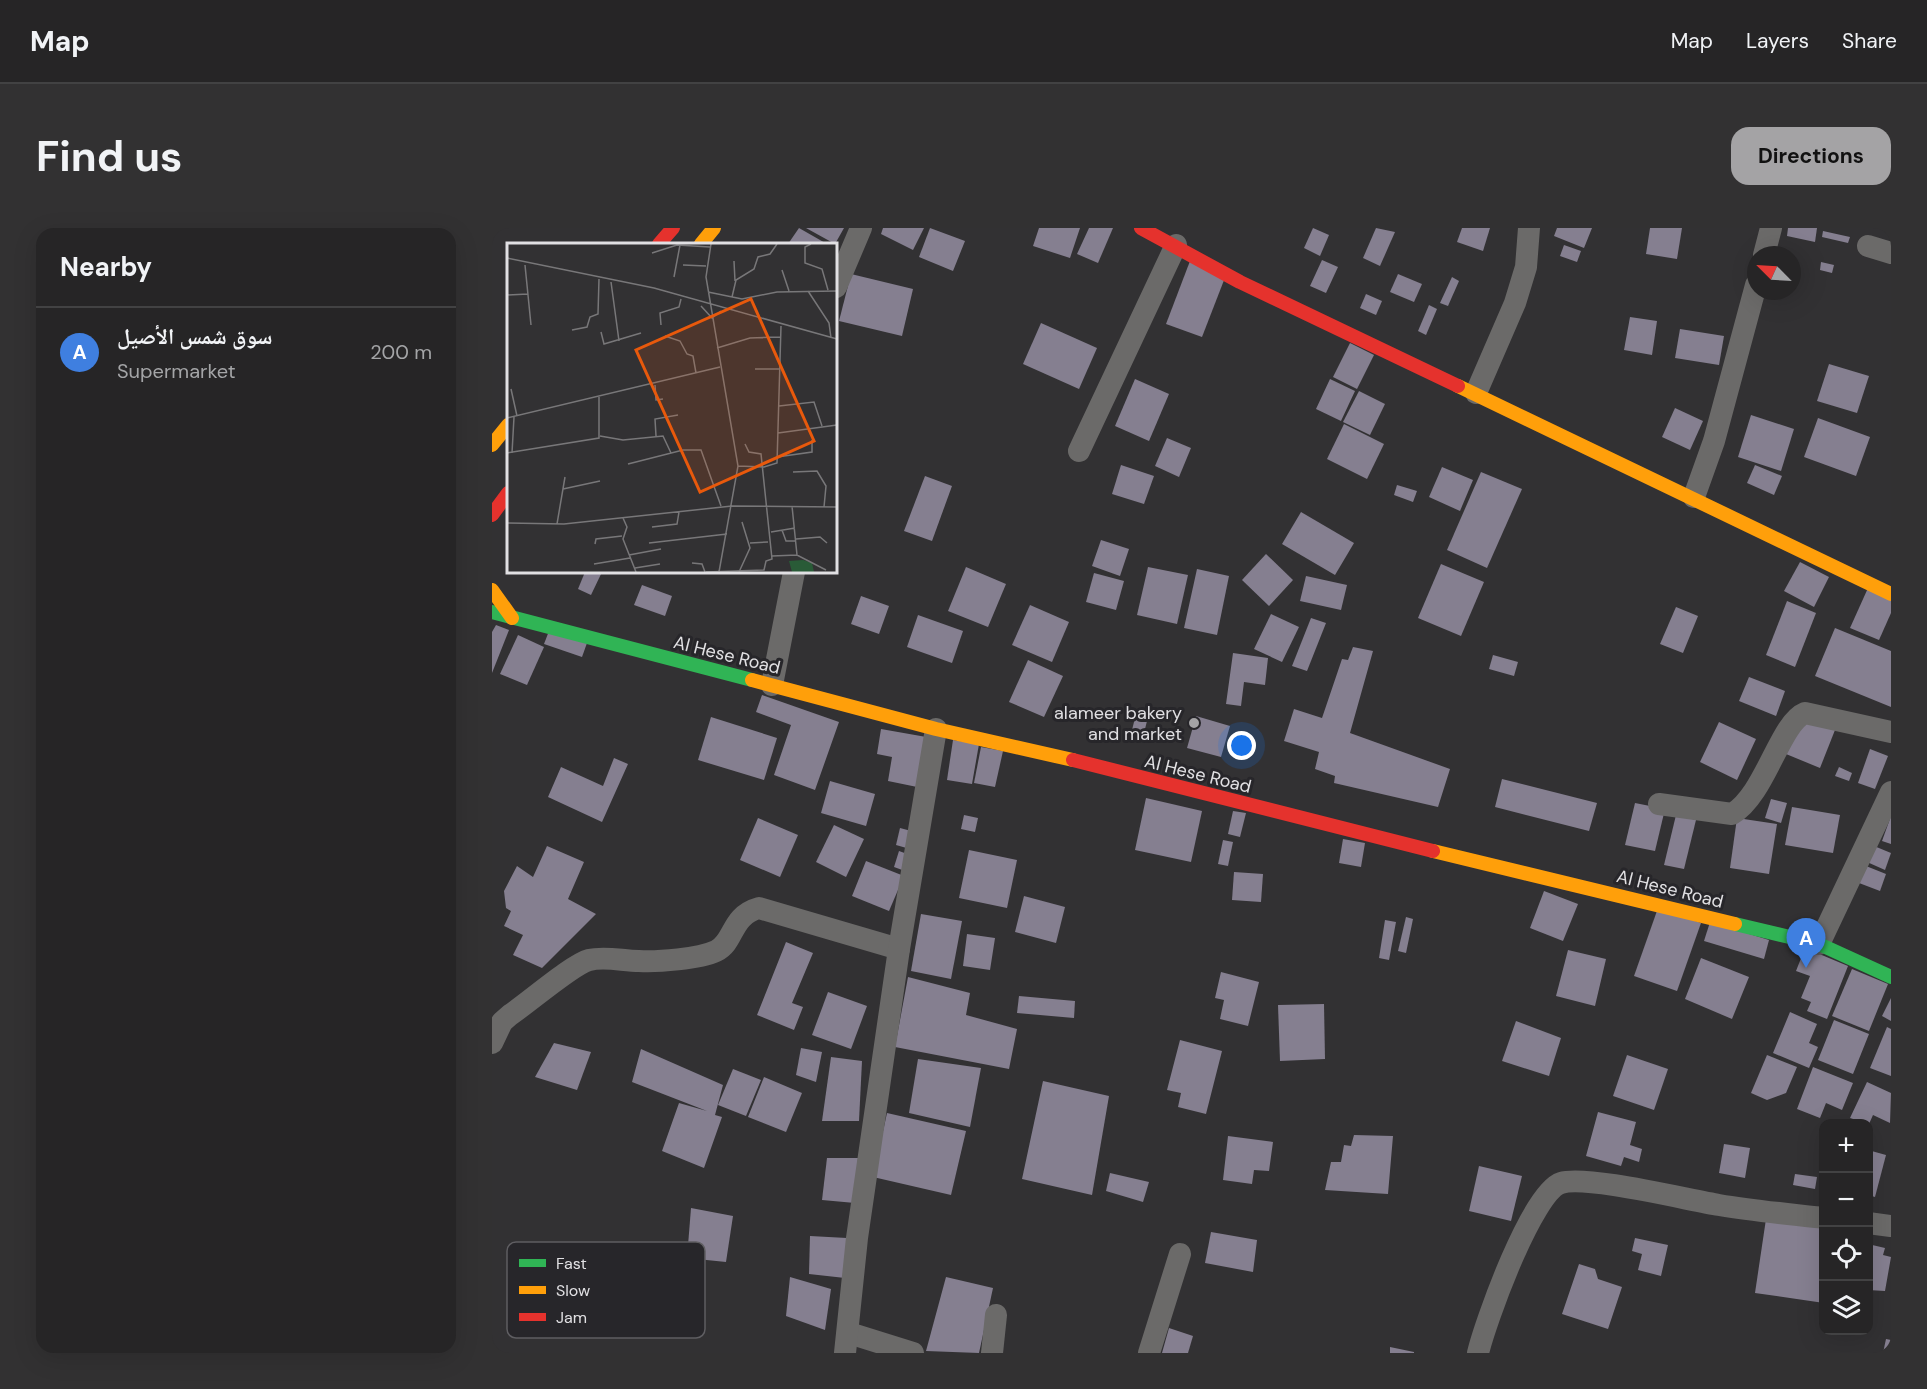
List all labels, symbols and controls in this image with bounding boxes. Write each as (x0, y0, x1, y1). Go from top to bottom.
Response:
text: Map (30, 23, 90, 60)
text: Map (1671, 27, 1713, 55)
text: Layers (1746, 27, 1809, 55)
text: Share (1842, 27, 1897, 55)
button: Directions (1731, 127, 1891, 185)
text: Find us (36, 129, 182, 184)
inset map (507, 243, 837, 573)
north arrow (1747, 246, 1801, 300)
text: Nearby (60, 250, 152, 284)
text: سوق شمس الأصيل (117, 322, 272, 351)
text: A (72, 339, 87, 365)
text: 200 m (370, 339, 432, 365)
text: Supermarket (117, 358, 236, 384)
street label: Al Hese Road (671, 630, 783, 680)
place label: alameer bakery and market (1054, 701, 1182, 746)
marker: alameer bakery and market (1187, 716, 1201, 730)
your location (1227, 731, 1256, 760)
street label: Al Hese Road (1142, 749, 1254, 799)
street label: Al Hese Road (1614, 864, 1726, 914)
pin: A (1786, 918, 1826, 968)
map controls (1819, 1119, 1873, 1335)
button: + (1819, 1119, 1873, 1173)
button: − (1819, 1173, 1873, 1227)
button: locate (1819, 1227, 1873, 1281)
legend (507, 1242, 705, 1338)
text: Fast (556, 1253, 587, 1274)
text: Slow (556, 1280, 590, 1301)
button: layers (1819, 1281, 1873, 1335)
text: Jam (556, 1307, 587, 1328)

